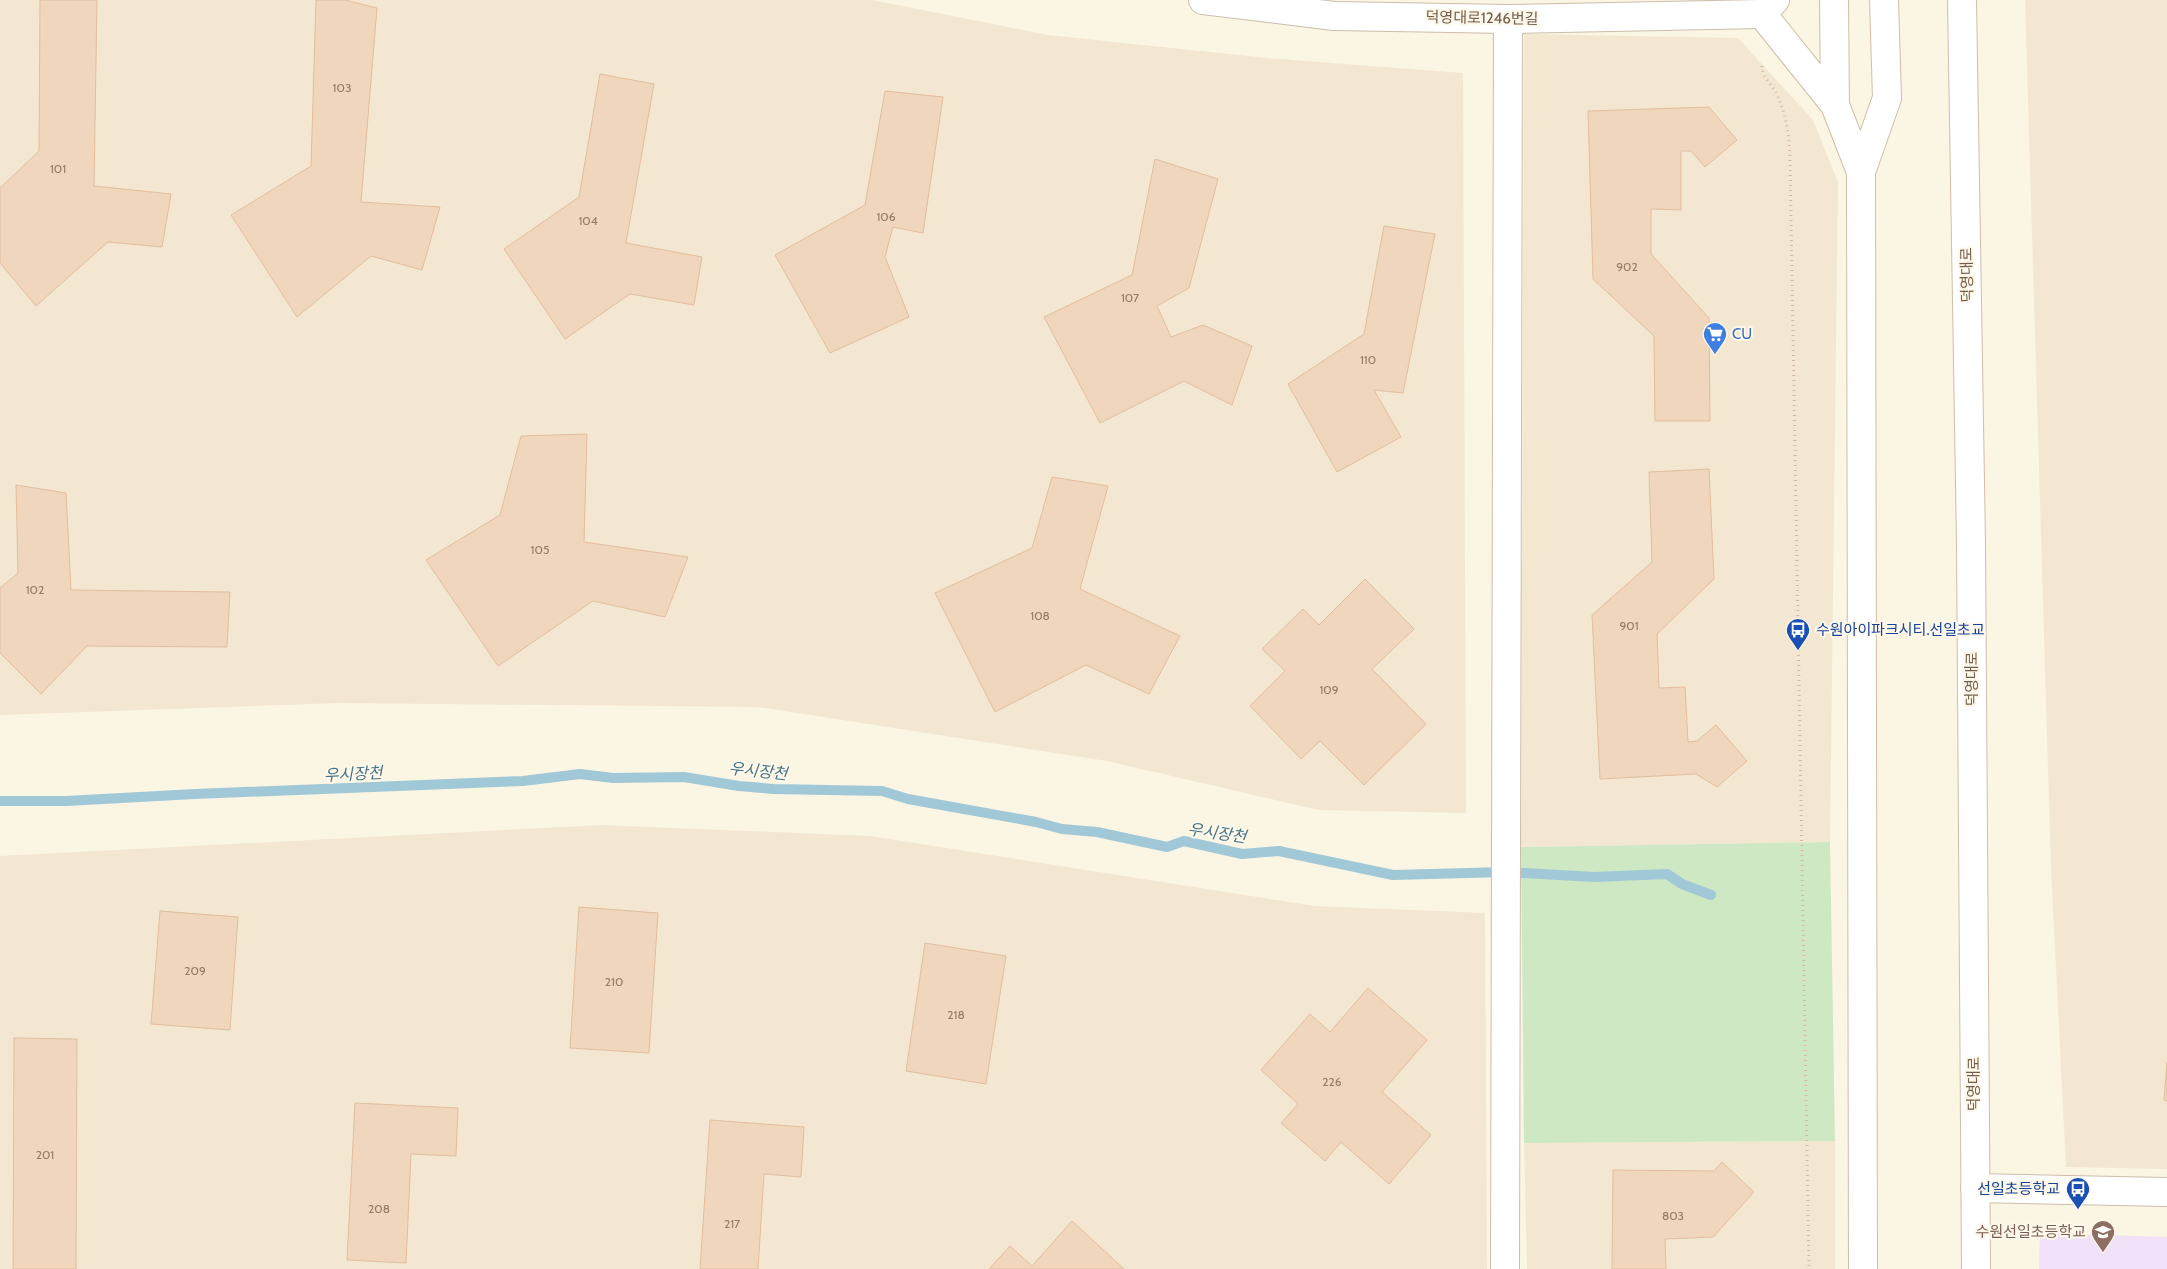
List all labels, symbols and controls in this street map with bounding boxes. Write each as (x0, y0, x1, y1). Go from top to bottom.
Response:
street label: 덕영대로1246번길 (1425, 8, 1539, 28)
house number: 103 (333, 80, 351, 95)
house number: 101 (50, 161, 66, 176)
house number: 106 (876, 209, 896, 224)
house number: 104 (578, 213, 598, 228)
street label: 덕영대로 (1958, 247, 1976, 303)
house number: 902 (1616, 259, 1638, 274)
house number: 107 (1121, 290, 1139, 305)
supermarket icon: CU (1702, 321, 1728, 355)
place label: CU (1732, 325, 1752, 343)
house number: 110 (1360, 352, 1376, 367)
house number: 105 (531, 542, 549, 557)
house number: 102 (26, 582, 44, 597)
house number: 108 (1030, 608, 1050, 623)
bus stop icon: 수원아이파크시티.선일초교 (1785, 617, 1811, 651)
house number: 901 (1619, 618, 1639, 633)
place label: 수원아이파크시티.선일초교 (1816, 621, 1985, 639)
street label: 덕영대로 (1963, 651, 1981, 707)
house number: 109 (1319, 682, 1339, 697)
water label: 우시장천 (728, 758, 791, 784)
water label: 우시장천 (323, 763, 385, 785)
water label: 우시장천 (1187, 819, 1250, 847)
house number: 209 (184, 963, 206, 978)
house number: 210 (605, 974, 623, 989)
house number: 218 (947, 1007, 965, 1022)
street label: 덕영대로 (1965, 1056, 1983, 1112)
house number: 226 (1322, 1074, 1342, 1089)
house number: 201 (36, 1147, 54, 1162)
bus stop icon: 선일초등학교 (2065, 1176, 2091, 1210)
place label: 선일초등학교 (1977, 1180, 2060, 1198)
house number: 208 (368, 1201, 390, 1216)
house number: 803 (1662, 1208, 1684, 1223)
house number: 217 (724, 1216, 740, 1231)
school or university icon: 수원선일초등학교 (2090, 1219, 2116, 1253)
place label: 수원선일초등학교 (1976, 1223, 2086, 1241)

